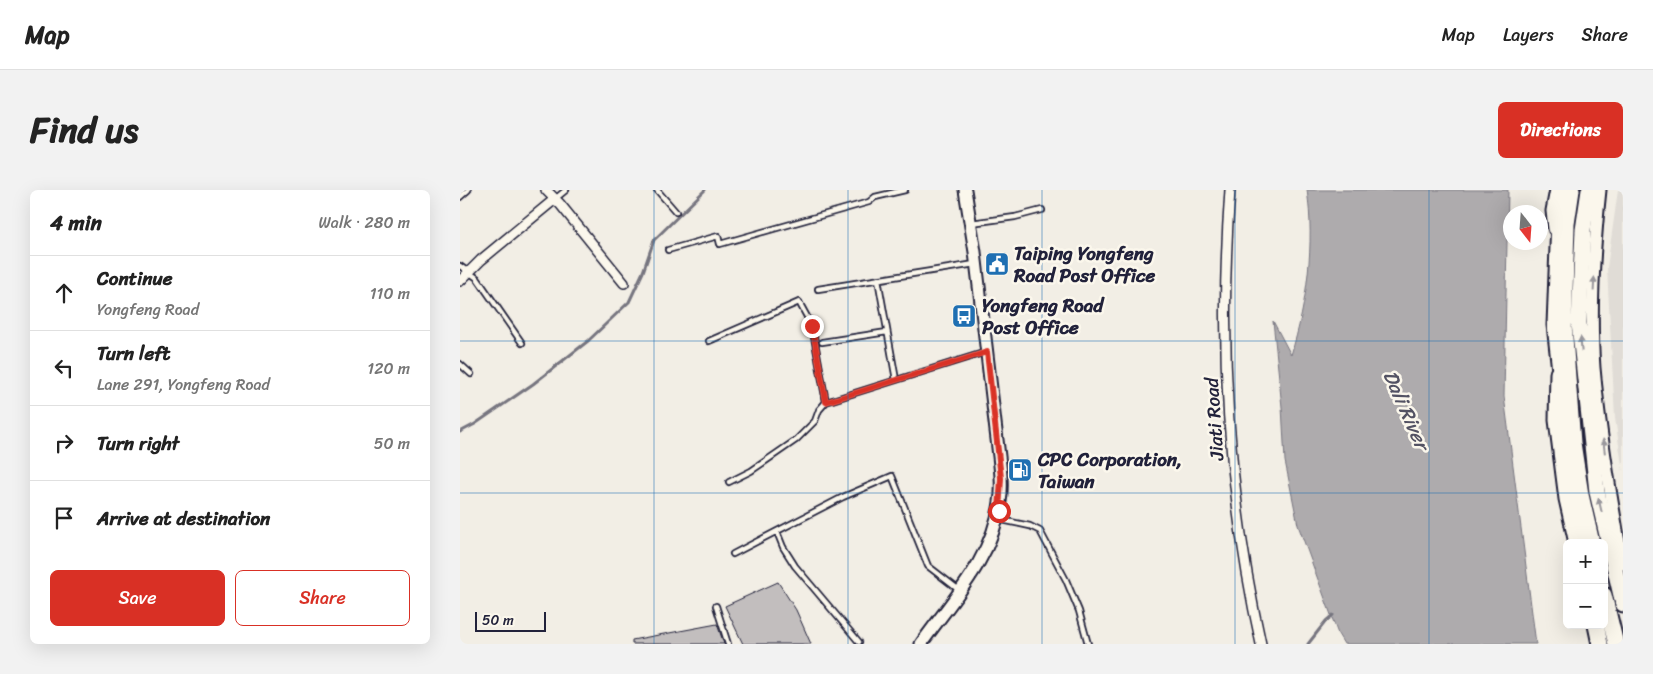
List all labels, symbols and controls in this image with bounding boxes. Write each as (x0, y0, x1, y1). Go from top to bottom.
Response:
text: Map (25, 14, 69, 56)
text: Map (1442, 19, 1475, 51)
text: Layers (1503, 19, 1554, 51)
text: Share (1582, 19, 1628, 51)
text: Find us (30, 99, 138, 161)
button: Directions (1498, 102, 1623, 158)
text: 4 min (50, 204, 102, 242)
north arrow (1503, 205, 1548, 250)
text: Walk · 280 m (319, 208, 410, 237)
place label: Taiping Yongfeng Road Post Office (1013, 237, 1155, 292)
public building icon: Taiping Yongfeng Road Post Office (984, 251, 1010, 277)
text: Continue (97, 262, 173, 295)
one-way arrow (1590, 276, 1598, 292)
icon: ahead (50, 279, 78, 307)
text: 110 m (370, 279, 410, 308)
place label: Yongfeng Road Post Office (982, 289, 1105, 344)
text: Yongfeng Road (97, 295, 199, 324)
bus stop icon: Yongfeng Road Post Office (951, 303, 977, 329)
route end (801, 315, 824, 338)
one-way arrow (1577, 335, 1585, 351)
text: Turn left (97, 337, 170, 370)
icon: left (50, 354, 78, 382)
text: 120 m (367, 354, 410, 383)
water label: Dali River (1373, 365, 1441, 459)
text: Lane 291, Yongfeng Road (97, 370, 270, 399)
street label: Jiati Road (1195, 376, 1233, 463)
text: Turn right (97, 427, 179, 460)
icon: right (50, 429, 78, 457)
text: 50 m (374, 429, 410, 458)
one-way arrow (1600, 438, 1608, 454)
place label: CPC Corporation, Taiwan (1037, 443, 1182, 498)
fuel station icon: CPC Corporation, Taiwan (1007, 457, 1033, 483)
one-way arrow (1596, 497, 1604, 513)
route start (988, 500, 1011, 523)
text: Arrive at destination (97, 502, 270, 535)
icon: arrive (50, 504, 78, 532)
map controls (1563, 539, 1608, 629)
button: + (1563, 539, 1608, 584)
button: Save (50, 570, 225, 626)
button: Share (235, 570, 410, 626)
button: − (1563, 584, 1608, 629)
text: 50 m (482, 608, 514, 633)
scale bar (475, 609, 546, 632)

